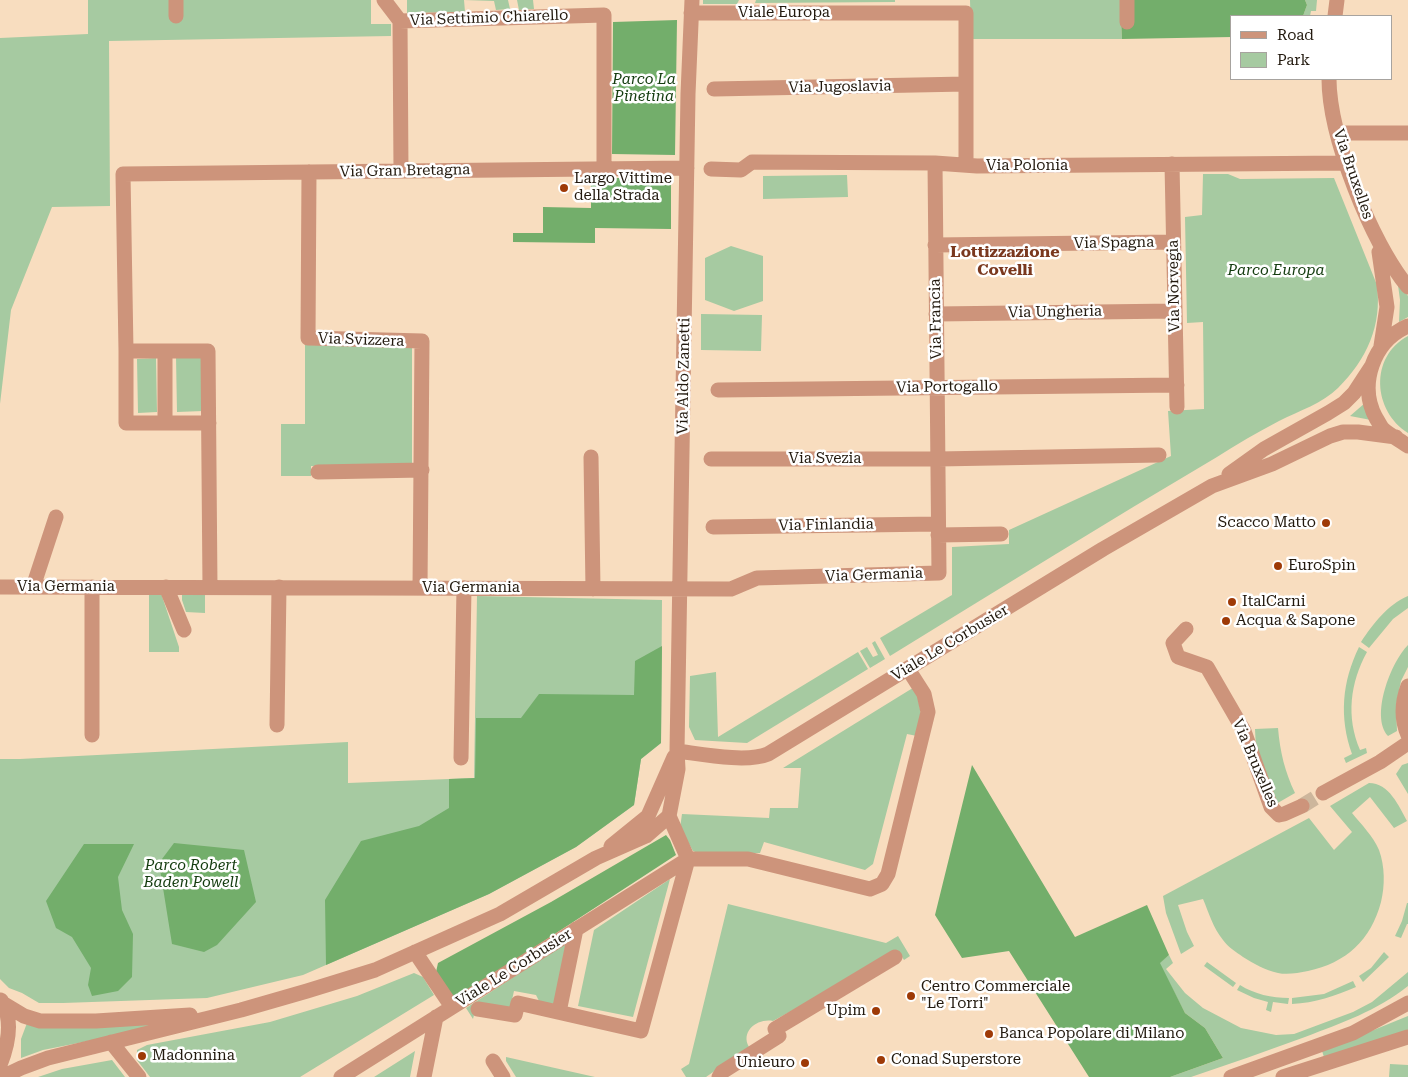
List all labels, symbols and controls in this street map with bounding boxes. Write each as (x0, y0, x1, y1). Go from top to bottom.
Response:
street label: Viale Europa (738, 4, 830, 22)
street label: Via Settimio Chiarello (409, 6, 569, 30)
legend (1230, 15, 1393, 80)
text: Road (1277, 26, 1314, 44)
text: Park (1277, 51, 1310, 69)
park label: Parco La Pinetina (612, 71, 676, 106)
street label: Via Jugoslavia (788, 77, 892, 97)
street label: Via Bruxelles (1329, 127, 1377, 221)
street label: Via Polonia (986, 157, 1068, 175)
street label: Via Gran Bretagna (339, 161, 471, 181)
place label: Largo Vittime della Strada (574, 170, 672, 205)
marker: Largo Vittime della Strada (558, 182, 570, 194)
street label: Via Spagna (1074, 233, 1154, 253)
street label: Via Norvegia (1164, 240, 1184, 332)
district label: Lottizzazione Covelli (950, 242, 1060, 280)
park label: Parco Europa (1228, 262, 1324, 280)
street label: Via Francia (926, 278, 946, 360)
street label: Via Ungheria (1008, 302, 1102, 322)
street label: Via Aldo Zanetti (674, 317, 694, 435)
street label: Via Svizzera (318, 329, 404, 351)
street label: Via Portogallo (896, 377, 998, 397)
street label: Via Svezia (789, 450, 861, 468)
place label: Scacco Matto (1218, 514, 1316, 532)
street label: Via Finlandia (778, 515, 874, 535)
marker: Scacco Matto (1320, 517, 1332, 529)
place label: EuroSpin (1288, 557, 1356, 575)
marker: EuroSpin (1272, 560, 1284, 572)
street label: Via Germania (825, 564, 923, 586)
street label: Via Germania (17, 578, 115, 596)
street label: Via Germania (422, 579, 520, 597)
place label: ItalCarni (1242, 593, 1305, 611)
marker: ItalCarni (1226, 596, 1238, 608)
street label: Viale Le Corbusier (888, 601, 1012, 685)
place label: Acqua & Sapone (1236, 612, 1355, 630)
marker: Acqua & Sapone (1220, 615, 1232, 627)
street label: Via Bruxelles (1228, 716, 1282, 810)
park label: Parco Robert Baden Powell (144, 857, 238, 892)
street label: Viale Le Corbusier (453, 925, 575, 1011)
place label: Centro Commerciale "Le Torri" (921, 978, 1070, 1013)
marker: Centro Commerciale "Le Torri" (905, 990, 917, 1002)
place label: Upim (826, 1002, 866, 1020)
marker: Upim (870, 1005, 882, 1017)
place label: Banca Popolare di Milano (999, 1025, 1184, 1043)
marker: Banca Popolare di Milano (983, 1028, 995, 1040)
place label: Madonnina (152, 1047, 235, 1065)
marker: Madonnina (136, 1050, 148, 1062)
place label: Conad Superstore (891, 1051, 1021, 1069)
place label: Unieuro (736, 1054, 795, 1072)
marker: Conad Superstore (875, 1054, 887, 1066)
marker: Unieuro (799, 1057, 811, 1069)

